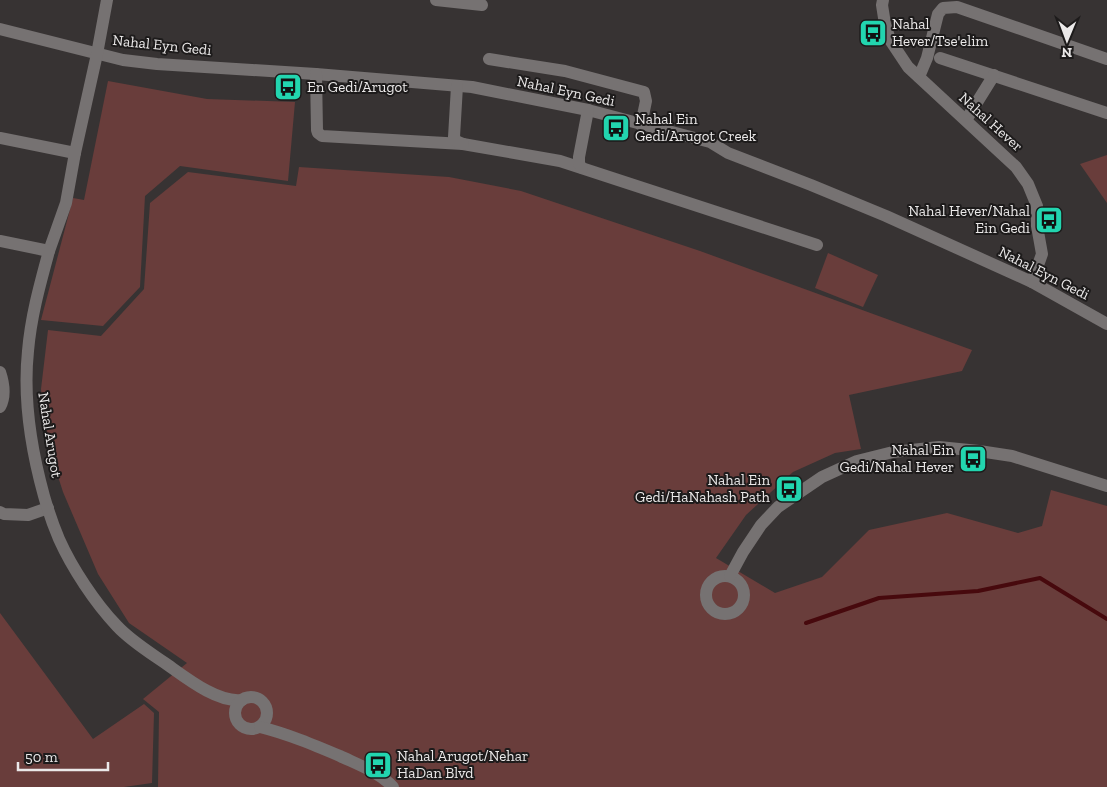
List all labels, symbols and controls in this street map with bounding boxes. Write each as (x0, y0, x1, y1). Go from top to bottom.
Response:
place label: Nahal Hever/Tse'elim (892, 15, 988, 50)
north arrow (1042, 15, 1092, 65)
bus stop icon: Nahal Hever/Tse'elim (858, 18, 888, 48)
street label: Nahal Eyn Gedi (112, 31, 212, 59)
text: N (1061, 44, 1072, 61)
bus stop icon: En Gedi/Arugot (273, 72, 303, 102)
street label: Nahal Eyn Gedi (516, 72, 616, 110)
place label: En Gedi/Arugot (307, 78, 408, 96)
street label: Nahal Hever (955, 89, 1027, 155)
place label: Nahal Ein Gedi/Arugot Creek (635, 110, 757, 145)
bus stop icon: Nahal Ein Gedi/Arugot Creek (601, 113, 631, 143)
place label: Nahal Hever/Nahal Ein Gedi (908, 202, 1030, 237)
bus stop icon: Nahal Hever/Nahal Ein Gedi (1034, 205, 1064, 235)
street label: Nahal Eyn Gedi (996, 242, 1092, 304)
street label: Nahal Arugot (34, 391, 66, 480)
place label: Nahal Ein Gedi/Nahal Hever (840, 441, 954, 476)
bus stop icon: Nahal Ein Gedi/Nahal Hever (958, 444, 988, 474)
place label: Nahal Ein Gedi/HaNahash Path (635, 471, 771, 506)
bus stop icon: Nahal Ein Gedi/HaNahash Path (774, 474, 804, 504)
scale bar (18, 740, 108, 772)
place label: Nahal Arugot/Nehar HaDan Blvd (397, 747, 528, 782)
text: 50 m (25, 748, 58, 766)
bus stop icon: Nahal Arugot/Nehar HaDan Blvd (363, 750, 393, 780)

